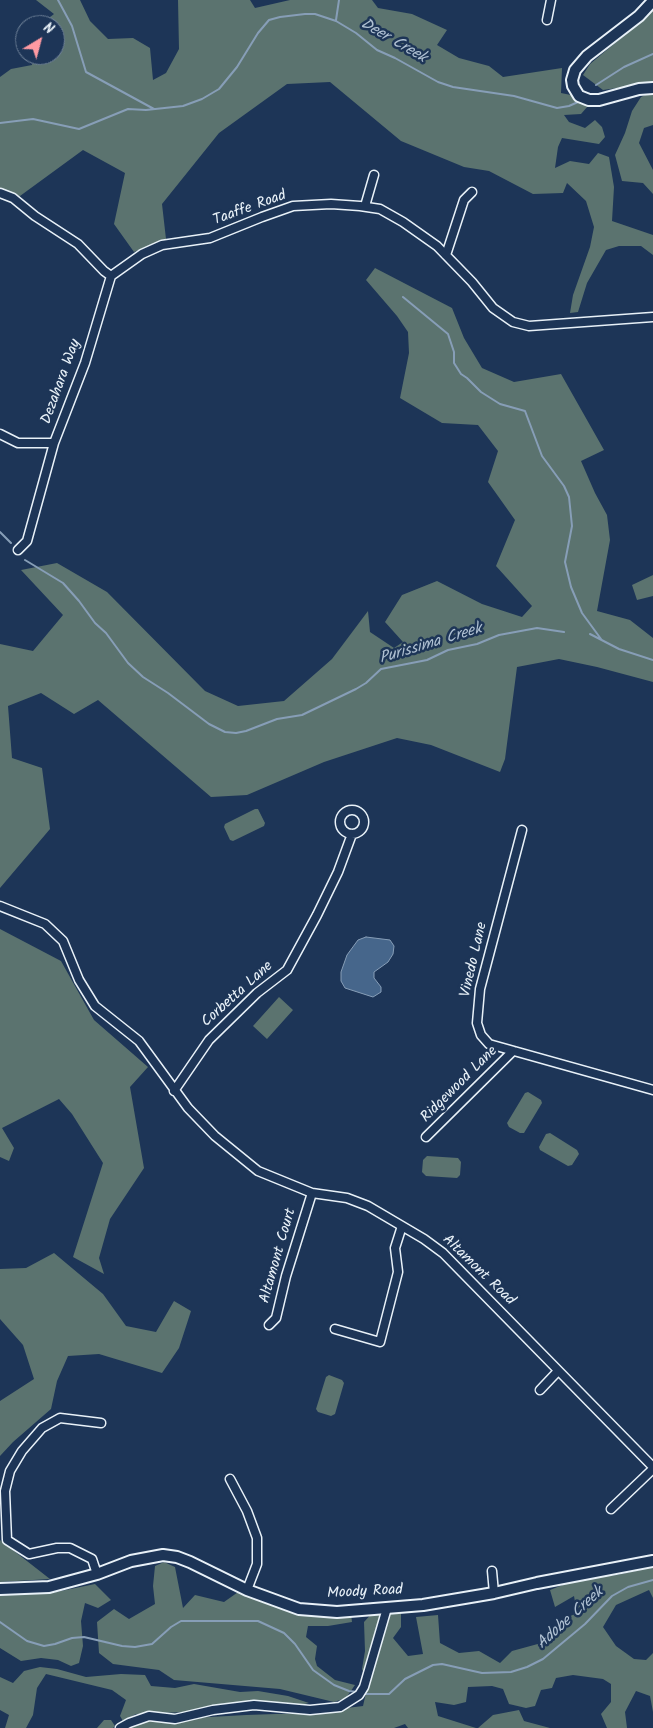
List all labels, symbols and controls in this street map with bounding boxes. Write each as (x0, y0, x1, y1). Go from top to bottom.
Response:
north arrow (15, 15, 65, 65)
water label: Deer Creek (356, 15, 430, 69)
text: N (38, 17, 59, 40)
street label: Taaffe Road (211, 188, 289, 230)
street label: Dezahara Way (38, 337, 86, 427)
water label: Purissima Creek (377, 620, 485, 670)
street label: Vinedo Lane (458, 921, 492, 999)
street label: Corbetta Lane (199, 958, 277, 1032)
street label: Ridgewood Lane (418, 1043, 502, 1127)
street label: Altamont Court (257, 1206, 301, 1306)
street label: Altamont Road (438, 1232, 518, 1310)
street label: Moody Road (327, 1582, 403, 1604)
water label: Adobe Creek (533, 1584, 609, 1654)

